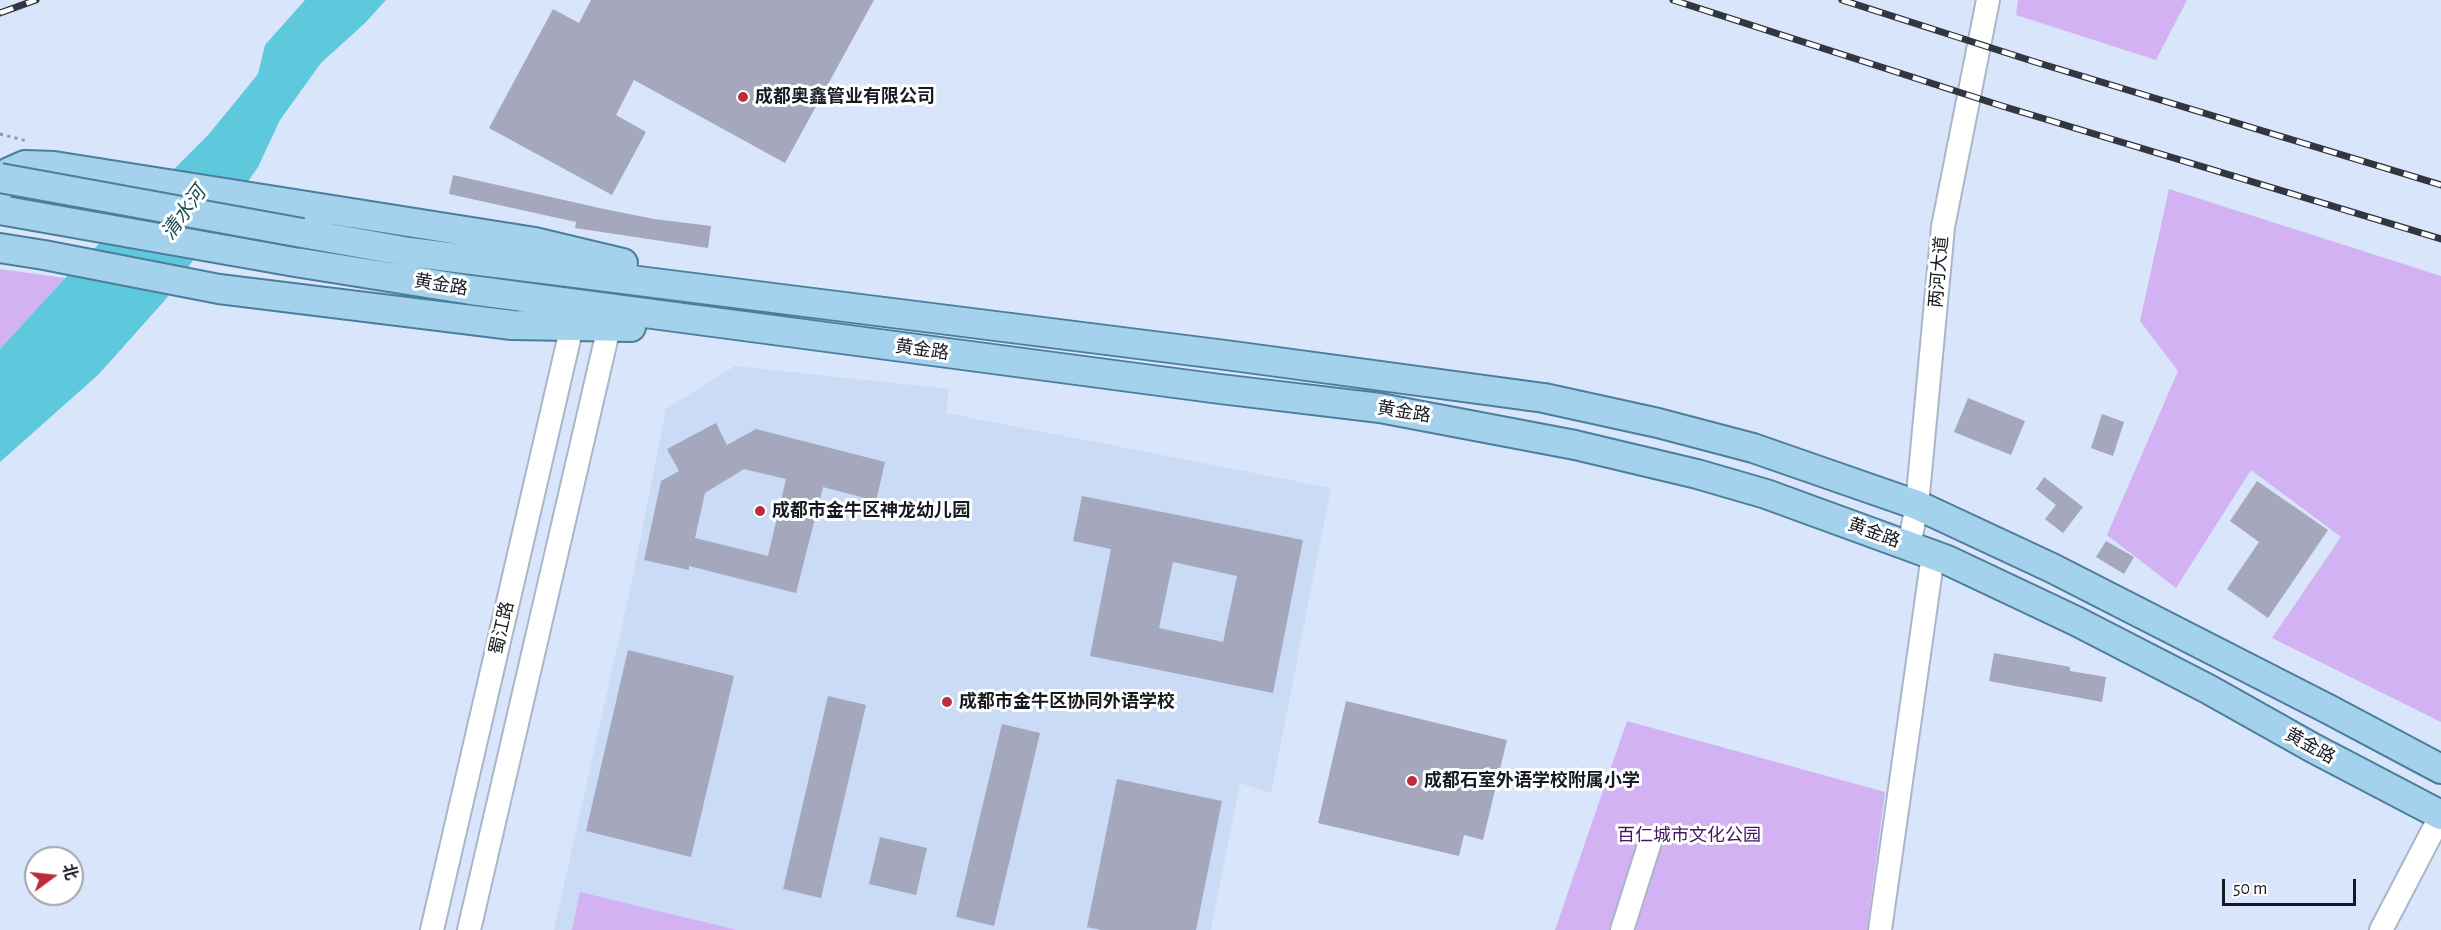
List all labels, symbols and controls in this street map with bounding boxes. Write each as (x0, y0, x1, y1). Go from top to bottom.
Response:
place label: 成都奥鑫管业有限公司 (755, 86, 935, 108)
marker: 成都奥鑫管业有限公司 (736, 90, 750, 104)
water label: 清水河 (157, 182, 211, 244)
street label: 两河大道 (1925, 235, 1953, 309)
street label: 黄金路 (413, 270, 469, 300)
street label: 黄金路 (894, 336, 950, 364)
street label: 黄金路 (1376, 397, 1432, 427)
place label: 成都市金牛区神龙幼儿园 (772, 500, 970, 522)
marker: 成都市金牛区神龙幼儿园 (753, 504, 767, 518)
street label: 黄金路 (1845, 514, 1903, 552)
street label: 蜀江路 (485, 599, 519, 657)
place label: 成都市金牛区协同外语学校 (959, 691, 1175, 713)
marker: 成都市金牛区协同外语学校 (940, 695, 954, 709)
street label: 黄金路 (2281, 723, 2339, 769)
place label: 成都石室外语学校附属小学 (1424, 770, 1640, 792)
marker: 成都石室外语学校附属小学 (1405, 774, 1419, 788)
park label: 百仁城市文化公园 (1617, 825, 1761, 847)
north arrow (24, 846, 84, 906)
text: 北 (60, 862, 79, 882)
scale bar (2225, 867, 2358, 905)
text: 50 m (2233, 880, 2267, 898)

